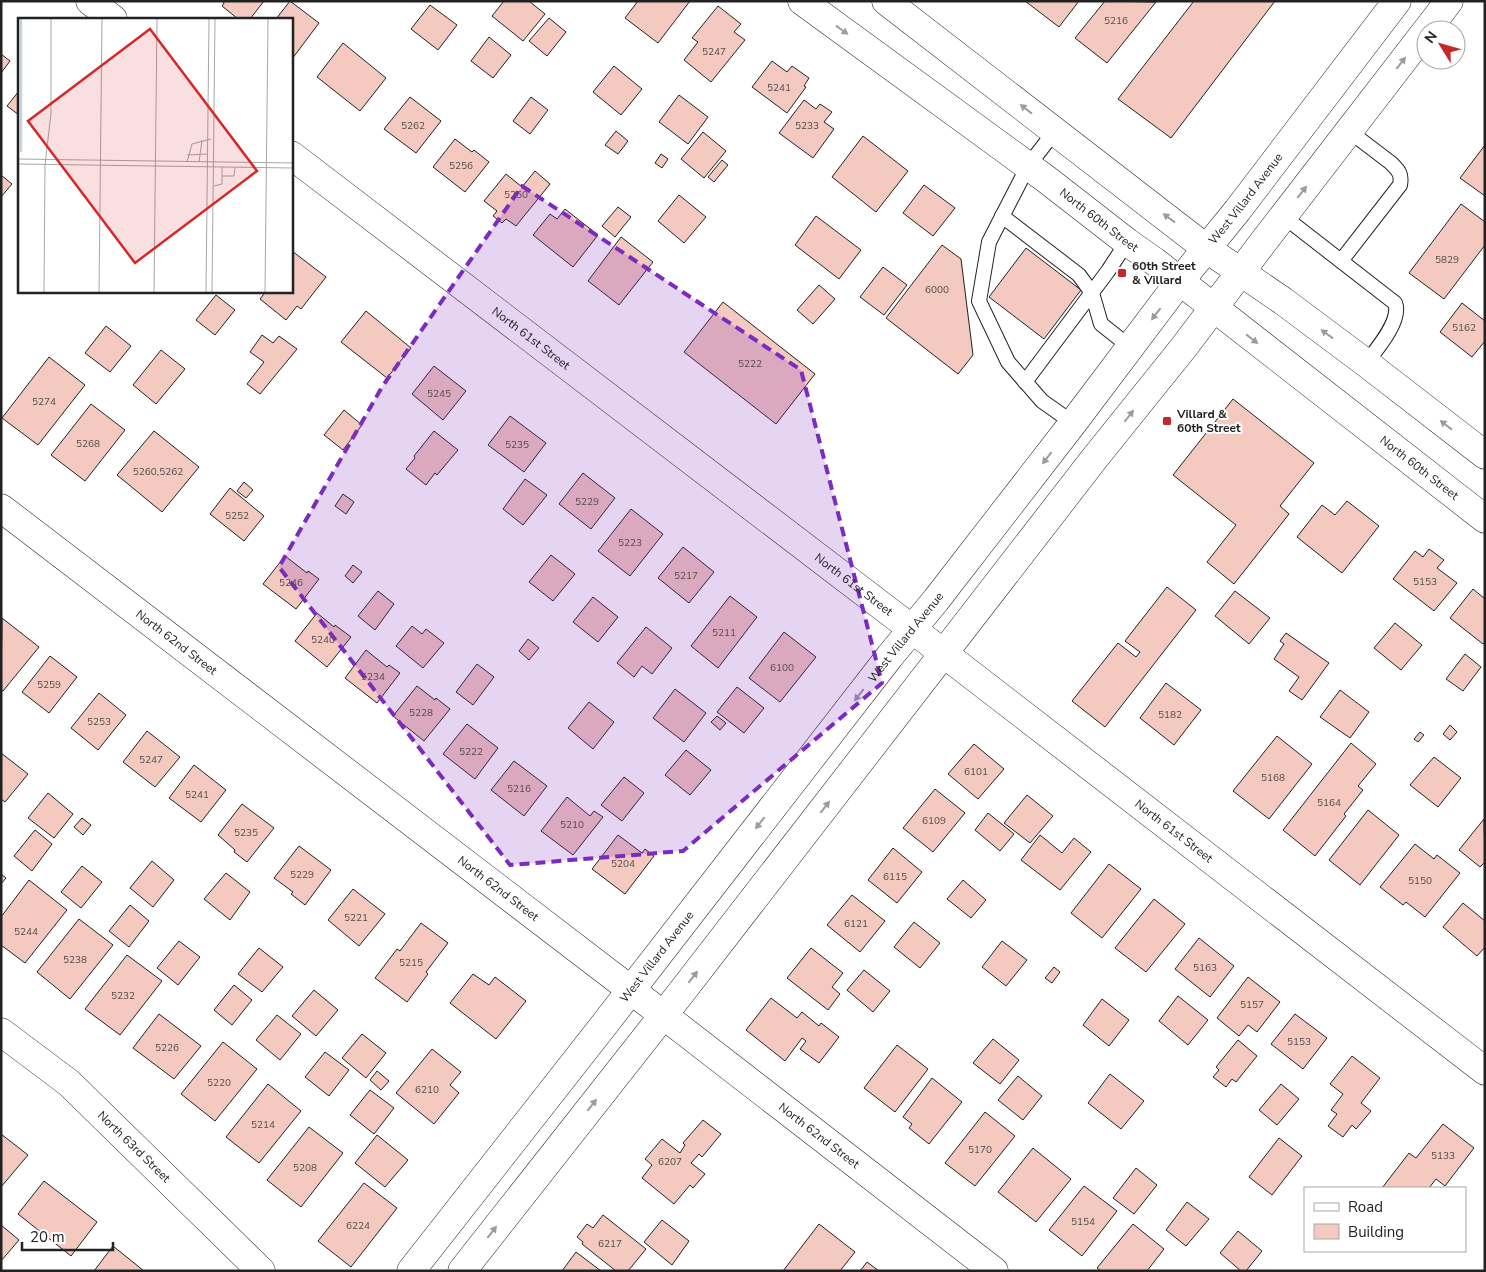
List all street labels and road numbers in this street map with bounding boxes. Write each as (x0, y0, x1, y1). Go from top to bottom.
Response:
street label: West Villard Avenue (1205, 150, 1286, 248)
street label: North 60th Street (1056, 184, 1142, 256)
street label: North 61st Street (489, 303, 574, 374)
street label: North 60th Street (1377, 432, 1463, 504)
street label: North 61st Street (811, 550, 897, 620)
street label: West Villard Avenue (864, 589, 947, 686)
street label: North 62nd Street (133, 606, 221, 679)
street label: North 61st Street (1132, 796, 1217, 867)
street label: North 62nd Street (454, 852, 543, 925)
street label: West Villard Avenue (616, 908, 697, 1006)
street label: North 62nd Street (775, 1099, 863, 1172)
street label: North 63rd Street (94, 1107, 174, 1186)

